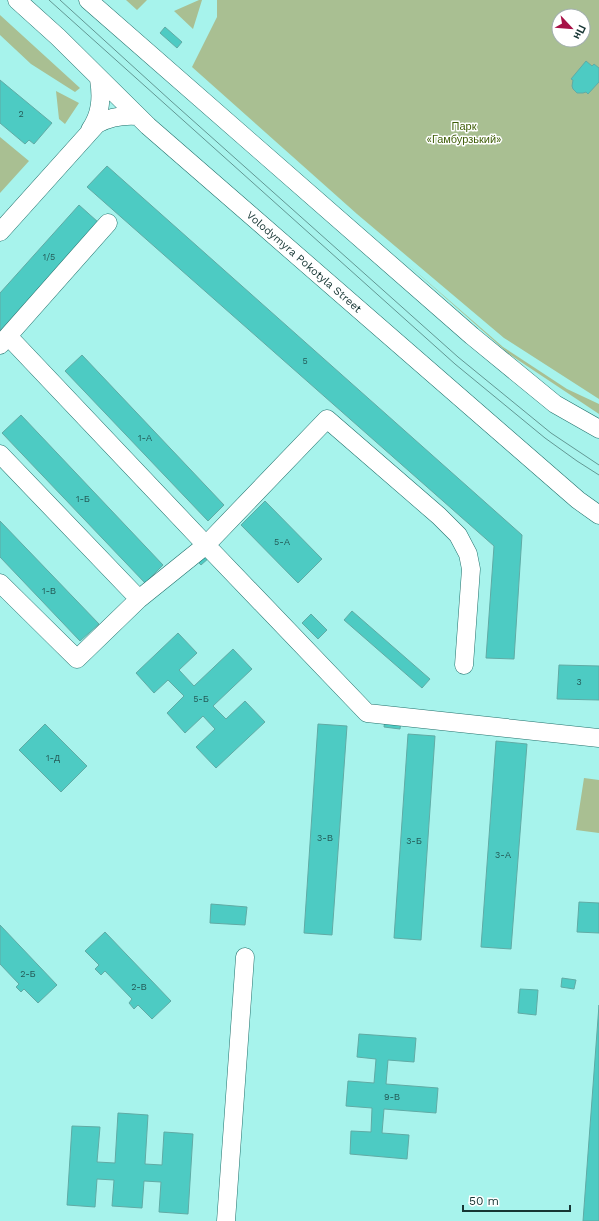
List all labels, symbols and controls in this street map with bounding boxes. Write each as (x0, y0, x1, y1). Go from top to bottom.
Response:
north arrow (551, 8, 591, 48)
text: Пн (571, 23, 589, 42)
house number: 2 (18, 109, 24, 119)
park label: Парк «Гамбурзький» (426, 120, 502, 146)
street label: Volodymyra Pokotyla Street (244, 209, 364, 316)
house number: 1/5 (43, 252, 55, 262)
house number: 5 (302, 356, 308, 366)
house number: 1-А (138, 433, 152, 443)
house number: 1-Б (76, 494, 90, 504)
house number: 5-А (274, 537, 290, 547)
house number: 1-В (42, 586, 56, 596)
house number: 3 (576, 677, 582, 687)
house number: 5-Б (193, 694, 209, 704)
house number: 1-Д (46, 753, 60, 763)
house number: 3-В (317, 833, 333, 843)
house number: 3-Б (406, 836, 422, 846)
house number: 3-А (495, 850, 511, 860)
house number: 2-Б (20, 969, 36, 979)
house number: 2-В (131, 982, 147, 992)
house number: 9-В (384, 1092, 400, 1102)
scale bar (463, 1187, 570, 1213)
text: 50 m (469, 1194, 499, 1208)

